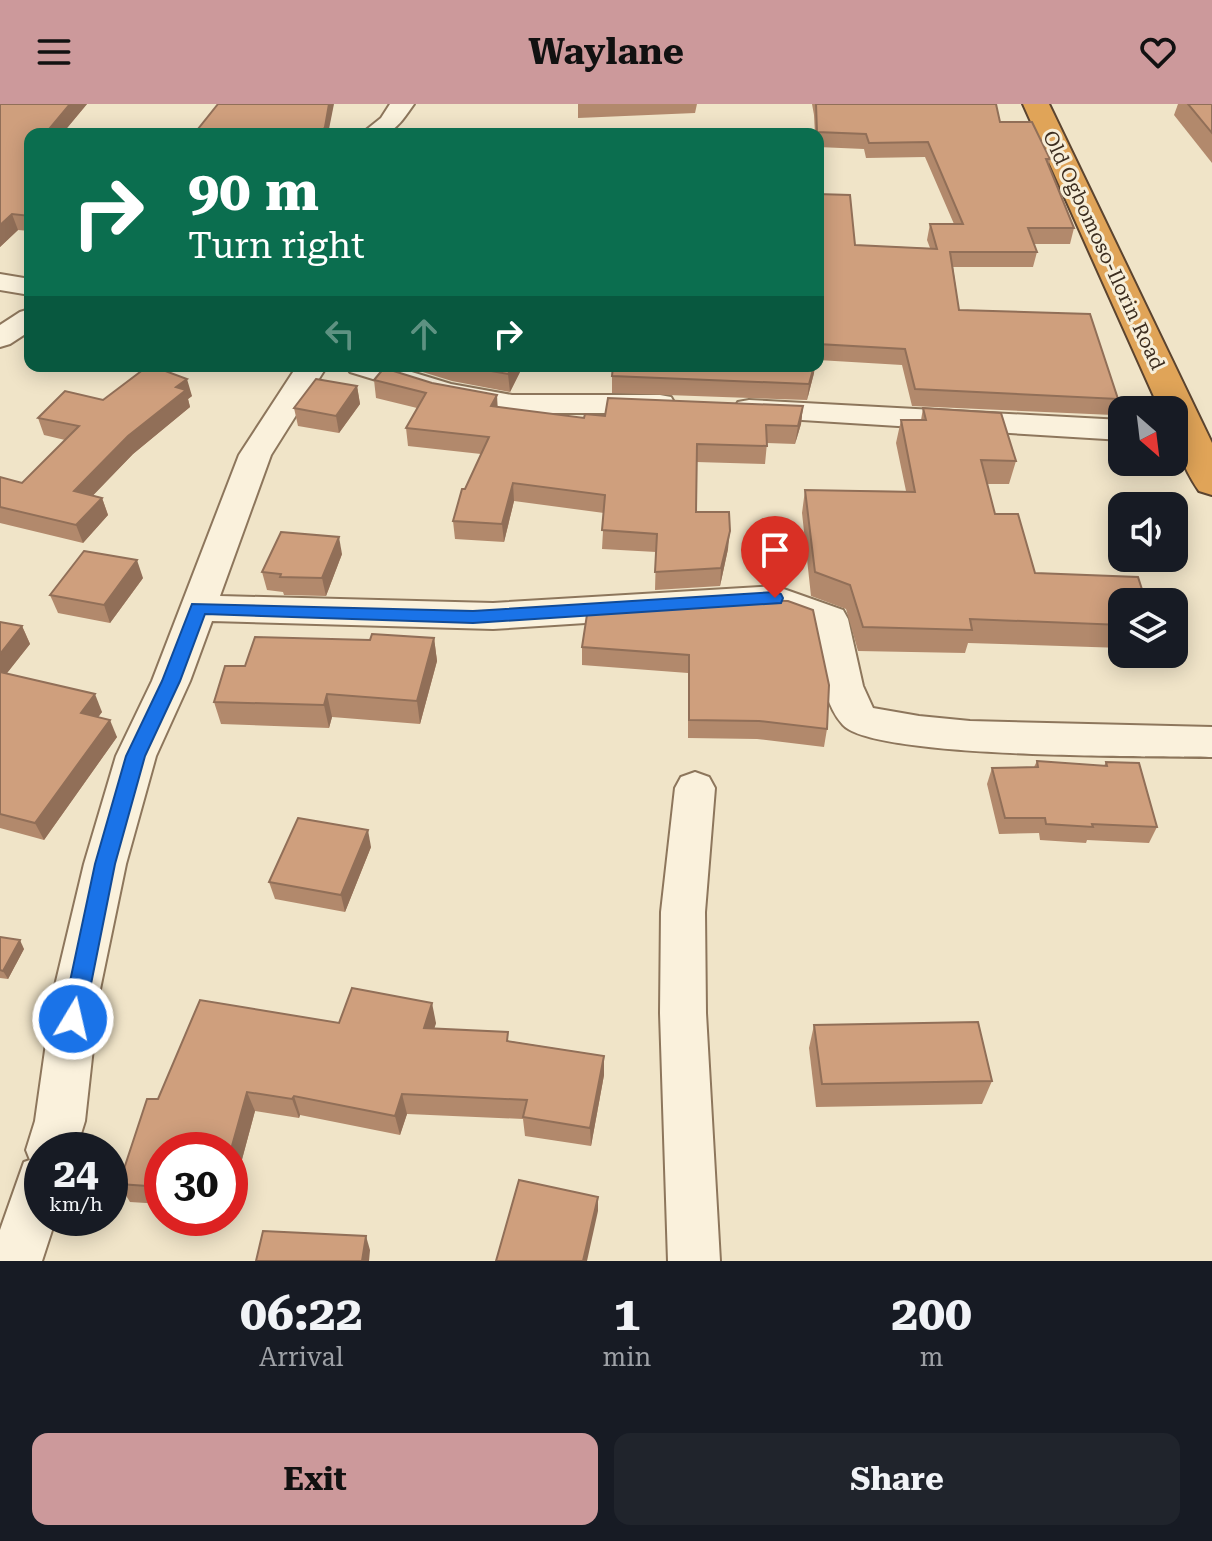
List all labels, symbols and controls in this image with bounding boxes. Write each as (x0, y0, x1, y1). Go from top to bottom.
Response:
icon: menu (32, 30, 76, 74)
icon: heart (1136, 30, 1180, 74)
text: Waylane (528, 31, 684, 73)
street label: Old Ogbomoso-Ilorin Road (1038, 127, 1170, 374)
text: 90 m (188, 158, 319, 224)
icon: right (56, 160, 160, 264)
text: Turn right (188, 225, 365, 267)
icon: left (318, 312, 362, 356)
icon: ahead (402, 312, 446, 356)
icon: right (486, 312, 530, 356)
north arrow (1108, 396, 1188, 476)
map controls (1108, 396, 1188, 668)
button: sound (1108, 492, 1188, 572)
pin (741, 516, 809, 598)
icon: arrive (753, 528, 797, 572)
button: layers (1108, 588, 1188, 668)
position arrow (31, 977, 115, 1061)
speed limit sign: 30 (144, 1132, 248, 1236)
text: 24 (54, 1150, 98, 1197)
text: km/h (49, 1192, 103, 1216)
text: 06:22 (240, 1286, 363, 1342)
text: 1 (613, 1286, 640, 1342)
text: 200 (891, 1286, 972, 1342)
text: Arrival (259, 1342, 344, 1372)
text: min (603, 1342, 651, 1372)
text: m (920, 1342, 944, 1372)
button: Exit (32, 1433, 598, 1525)
button: Share (614, 1433, 1180, 1525)

